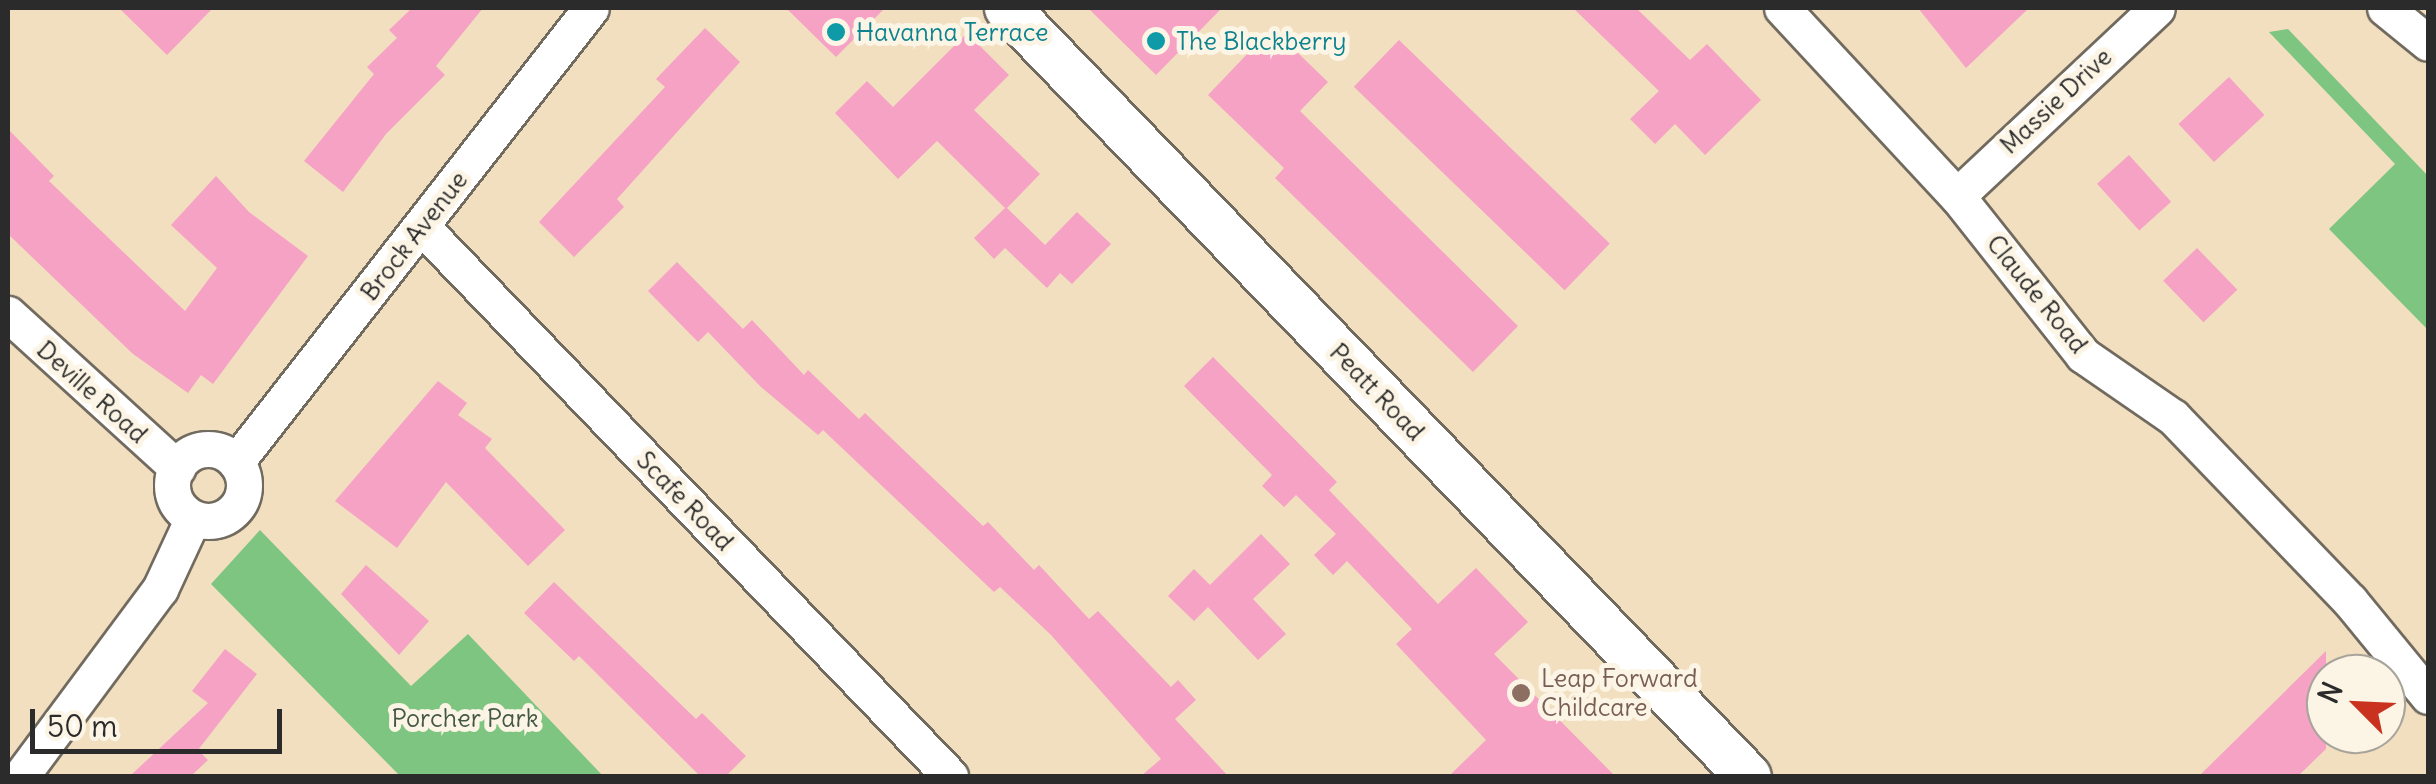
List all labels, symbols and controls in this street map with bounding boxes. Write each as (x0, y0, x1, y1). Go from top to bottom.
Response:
place label: Havanna Terrace (856, 17, 1048, 47)
marker: Havanna Terrace (825, 21, 847, 43)
place label: The Blackberry (1176, 26, 1346, 56)
marker: The Blackberry (1145, 30, 1167, 52)
street label: Massie Drive (1994, 42, 2118, 160)
street label: Brock Avenue (354, 165, 474, 307)
street label: Claude Road (1980, 229, 2094, 359)
street label: Deville Road (31, 335, 153, 449)
street label: Peatt Road (1323, 337, 1431, 447)
street label: Scafe Road (630, 445, 740, 557)
north arrow (2306, 654, 2406, 754)
place label: Leap Forward Childcare (1541, 664, 1698, 723)
text: N (2310, 676, 2351, 709)
marker: Leap Forward Childcare (1510, 682, 1532, 704)
scale bar (35, 689, 288, 751)
park label: Porcher Park (392, 703, 538, 733)
text: 50 m (47, 707, 117, 745)

